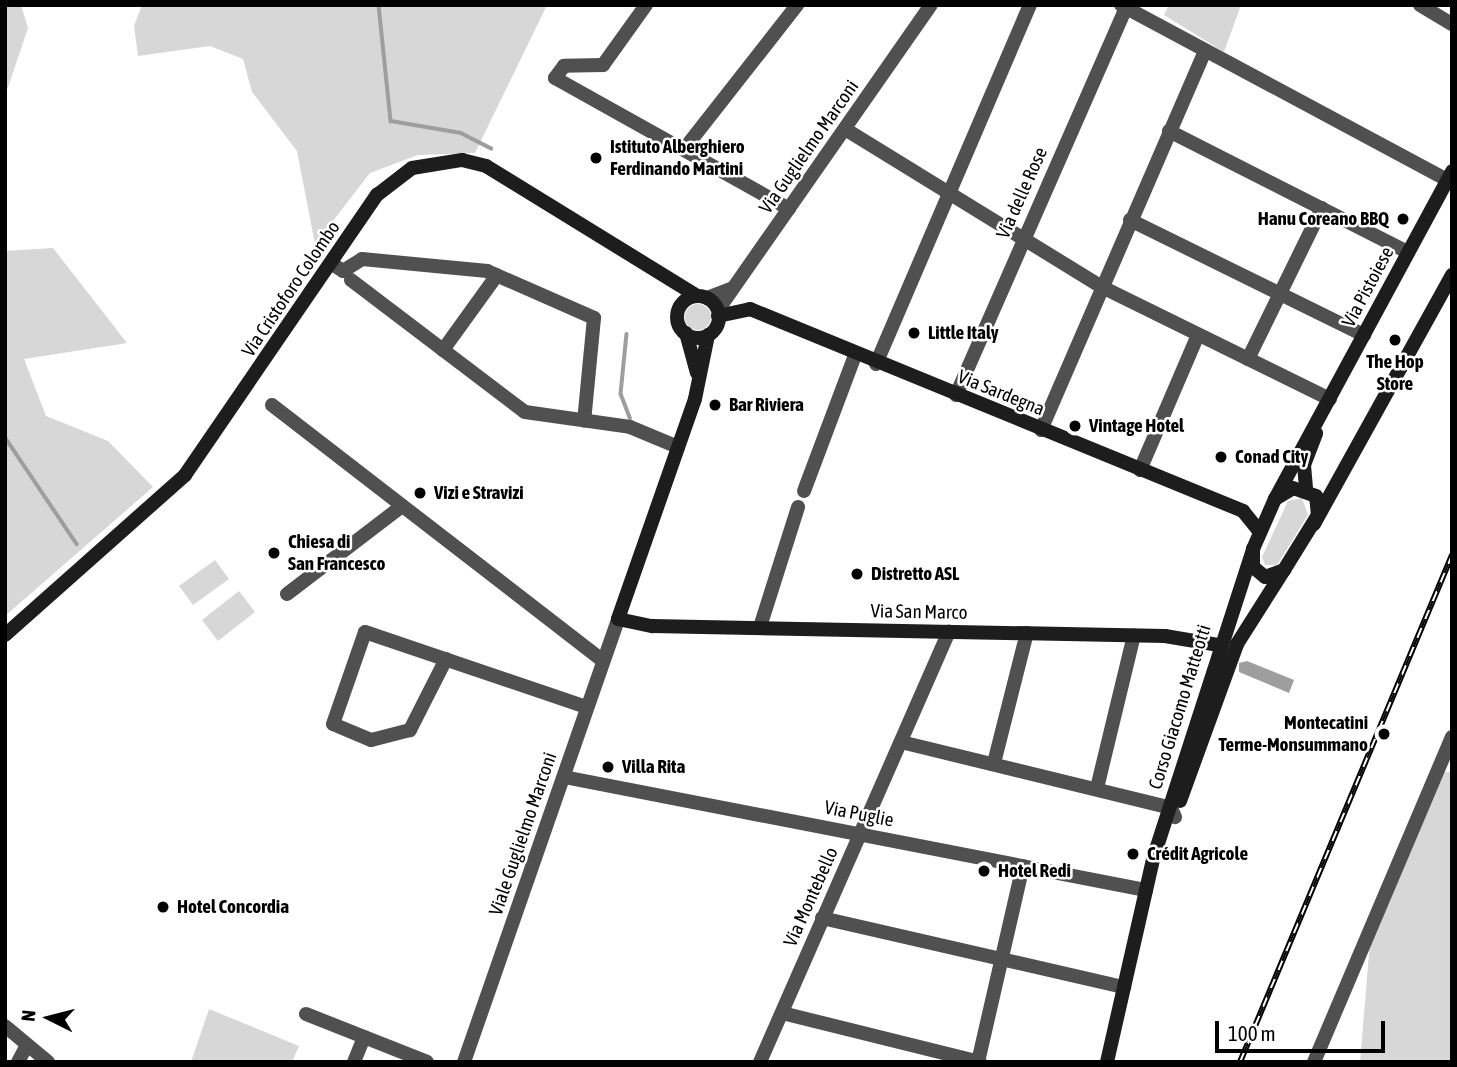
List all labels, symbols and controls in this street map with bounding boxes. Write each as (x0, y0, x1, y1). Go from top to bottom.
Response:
street label: Via Guglielmo Marconi (754, 76, 864, 218)
place label: Istituto Alberghiero Ferdinando Martini (610, 136, 745, 180)
street label: Via delle Rose (992, 144, 1052, 242)
marker: Istituto Alberghiero Ferdinando Martini (588, 150, 604, 166)
place label: Hanu Coreano BBQ (1258, 208, 1389, 230)
marker: Hanu Coreano BBQ (1395, 211, 1411, 227)
street label: Via Cristoforo Colombo (237, 217, 345, 361)
street label: Via Pistoiese (1337, 243, 1399, 331)
place label: Little Italy (928, 322, 999, 344)
marker: Little Italy (906, 325, 922, 341)
marker: The Hop Store (1387, 332, 1403, 348)
place label: The Hop Store (1366, 351, 1424, 395)
street label: Via Sardegna (954, 365, 1048, 421)
place label: Bar Riviera (729, 394, 804, 416)
marker: Bar Riviera (707, 397, 723, 413)
place label: Vintage Hotel (1089, 415, 1184, 437)
marker: Vintage Hotel (1067, 418, 1083, 434)
place label: Conad City (1235, 446, 1308, 468)
marker: Conad City (1213, 449, 1229, 465)
place label: Vizi e Stravizi (434, 482, 524, 504)
marker: Vizi e Stravizi (412, 485, 428, 501)
place label: Chiesa di San Francesco (288, 531, 386, 575)
marker: Chiesa di San Francesco (266, 545, 282, 561)
place label: Distretto ASL (871, 563, 959, 585)
marker: Distretto ASL (849, 566, 865, 582)
street label: Via San Marco (870, 600, 968, 624)
street label: Corso Giacomo Matteotti (1144, 622, 1216, 792)
place label: Montecatini Terme-Monsummano (1218, 712, 1368, 756)
marker: Montecatini Terme-Monsummano (1374, 724, 1394, 744)
street label: Viale Guglielmo Marconi (484, 749, 562, 919)
place label: Villa Rita (622, 756, 685, 778)
marker: Villa Rita (600, 759, 616, 775)
street label: Via Puglie (823, 796, 895, 832)
place label: Crédit Agricole (1147, 843, 1248, 865)
street label: Via Montebello (779, 844, 843, 950)
marker: Crédit Agricole (1125, 846, 1141, 862)
place label: Hotel Redi (998, 860, 1071, 882)
marker: Hotel Redi (976, 863, 992, 879)
place label: Hotel Concordia (177, 896, 289, 918)
marker: Hotel Concordia (155, 899, 171, 915)
north arrow (14, 983, 84, 1053)
scale bar (1219, 1007, 1389, 1052)
text: N (17, 1009, 40, 1023)
text: 100 m (1228, 1021, 1276, 1045)

